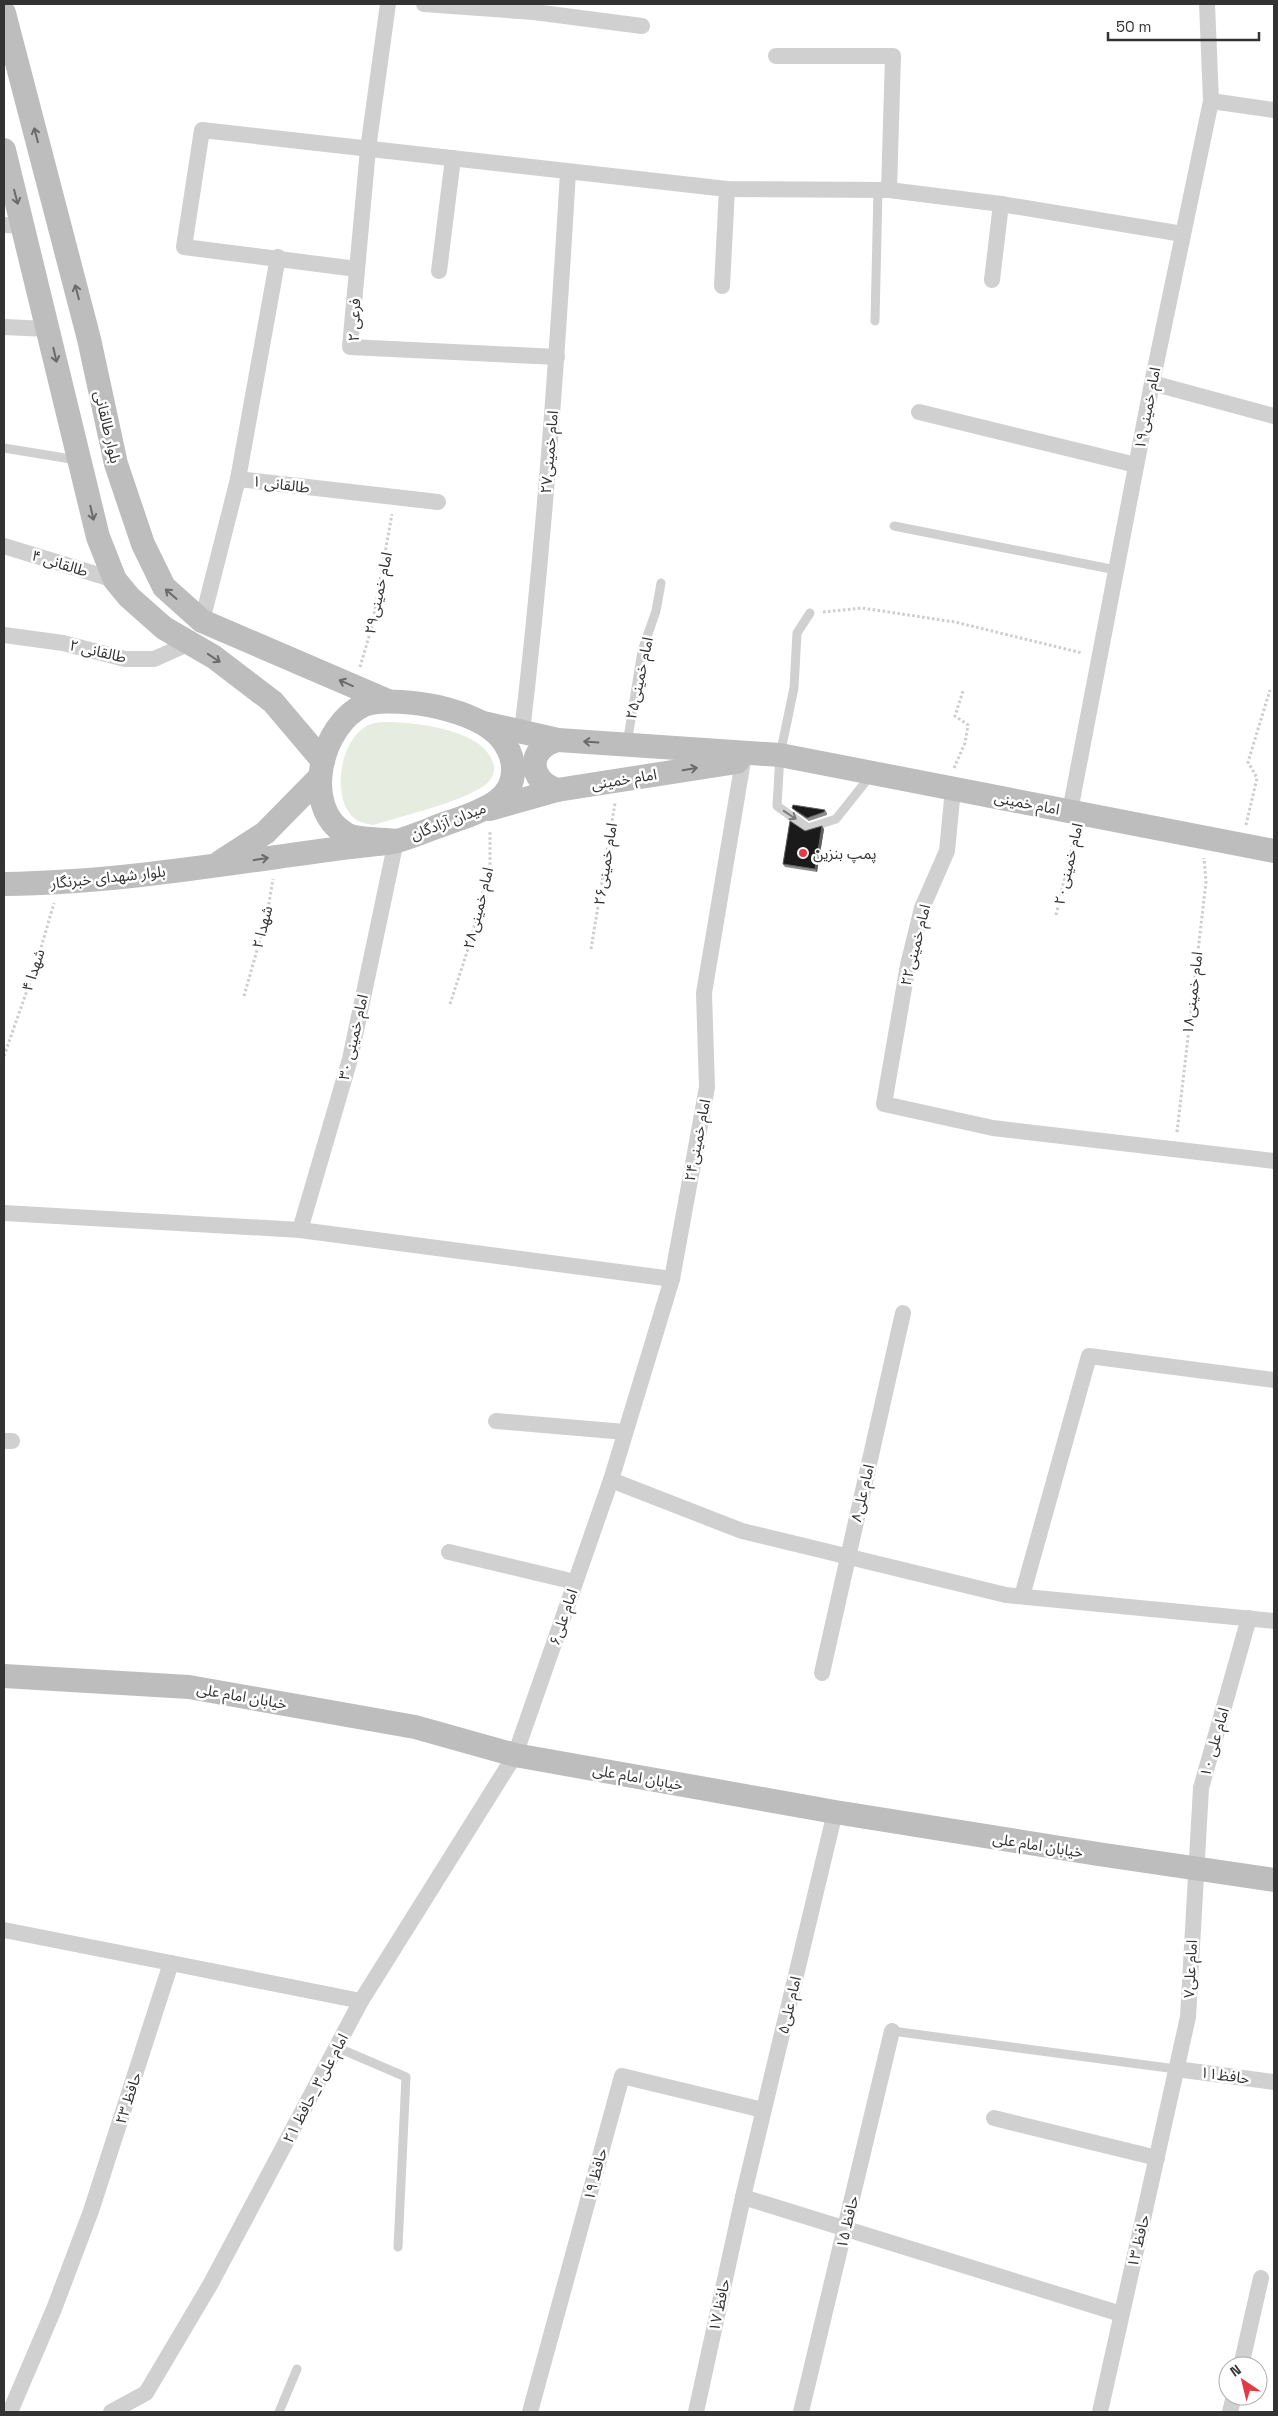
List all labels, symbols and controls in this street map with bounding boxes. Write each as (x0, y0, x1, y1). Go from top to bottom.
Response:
scale bar (1108, 10, 1259, 42)
text: 50 m (1116, 17, 1151, 36)
one-way arrow (30, 127, 40, 143)
one-way arrow (12, 189, 21, 205)
one-way arrow (72, 284, 81, 300)
street label: فرعی ۲ (344, 298, 364, 342)
one-way arrow (50, 347, 60, 363)
street label: امام خمینی۱۹ (1130, 365, 1166, 451)
street label: بلوار طالقانی (90, 389, 126, 465)
street label: امام خمینی۲۷ (536, 410, 564, 495)
street label: طالقانی ۱ (251, 471, 311, 497)
one-way arrow (88, 505, 97, 521)
street label: طالقانی ۴ (30, 545, 90, 581)
street label: امام خمینی۲۹ (360, 550, 398, 636)
one-way arrow (165, 588, 178, 600)
street label: طالقانی ۲ (68, 635, 128, 667)
street label: امام خمینی۲۵ (621, 635, 659, 721)
one-way arrow (206, 653, 220, 663)
one-way arrow (339, 677, 354, 687)
one-way arrow (584, 738, 600, 747)
one-way arrow (682, 763, 698, 773)
street label: امام خمینی (590, 764, 659, 796)
street label: امام خمینی (992, 787, 1061, 821)
street label: میدان آزادگان (408, 798, 488, 844)
one-way arrow (782, 810, 796, 820)
street label: امام خمینی۲۶ (589, 821, 623, 907)
street label: امام خمینی۲۰ (1049, 821, 1089, 907)
place label: پمپ بنزین (813, 844, 877, 864)
marker: پمپ بنزین (797, 847, 809, 859)
one-way arrow (252, 854, 268, 864)
street label: بلوار شهدای خبرنگار (48, 862, 167, 893)
street label: امام خمینی۲۸ (459, 865, 499, 951)
street label: امام خمینی۲۲ (896, 902, 936, 988)
street label: شهدا ۲ (248, 903, 277, 950)
street label: شهدا ۴ (17, 946, 49, 994)
street label: امام خمینی۱۸ (1177, 950, 1208, 1036)
street label: امام خمینی ۳۰ (334, 992, 374, 1082)
street label: امام خمینی۲۴ (680, 1097, 716, 1183)
street label: امام علی۸ (846, 1462, 880, 1524)
street label: امام علی۶ (544, 1586, 583, 1648)
street label: خیابان امام علی (195, 1679, 289, 1715)
street label: امام علی ۱۰ (1195, 1705, 1235, 1779)
street label: خیابان امام علی (591, 1760, 685, 1796)
street label: خیابان امام علی (991, 1828, 1085, 1864)
street label: امام علی۷ (1179, 1939, 1203, 1999)
street label: امام علی۵ (773, 1974, 807, 2036)
street label: امام علی۳_حافظ ۲۱ (278, 2030, 354, 2147)
street label: حافظ۱۱ (1199, 2062, 1251, 2088)
street label: حافظ ۲۳ (111, 2070, 145, 2126)
street label: حافظ ۱۹ (579, 2146, 611, 2202)
street label: حافظ ۱۵ (832, 2194, 862, 2250)
street label: حافظ ۱۳ (1123, 2213, 1153, 2269)
street label: حافظ ۱۷ (704, 2277, 734, 2333)
north arrow (1218, 2356, 1268, 2406)
text: N (1227, 2360, 1245, 2380)

